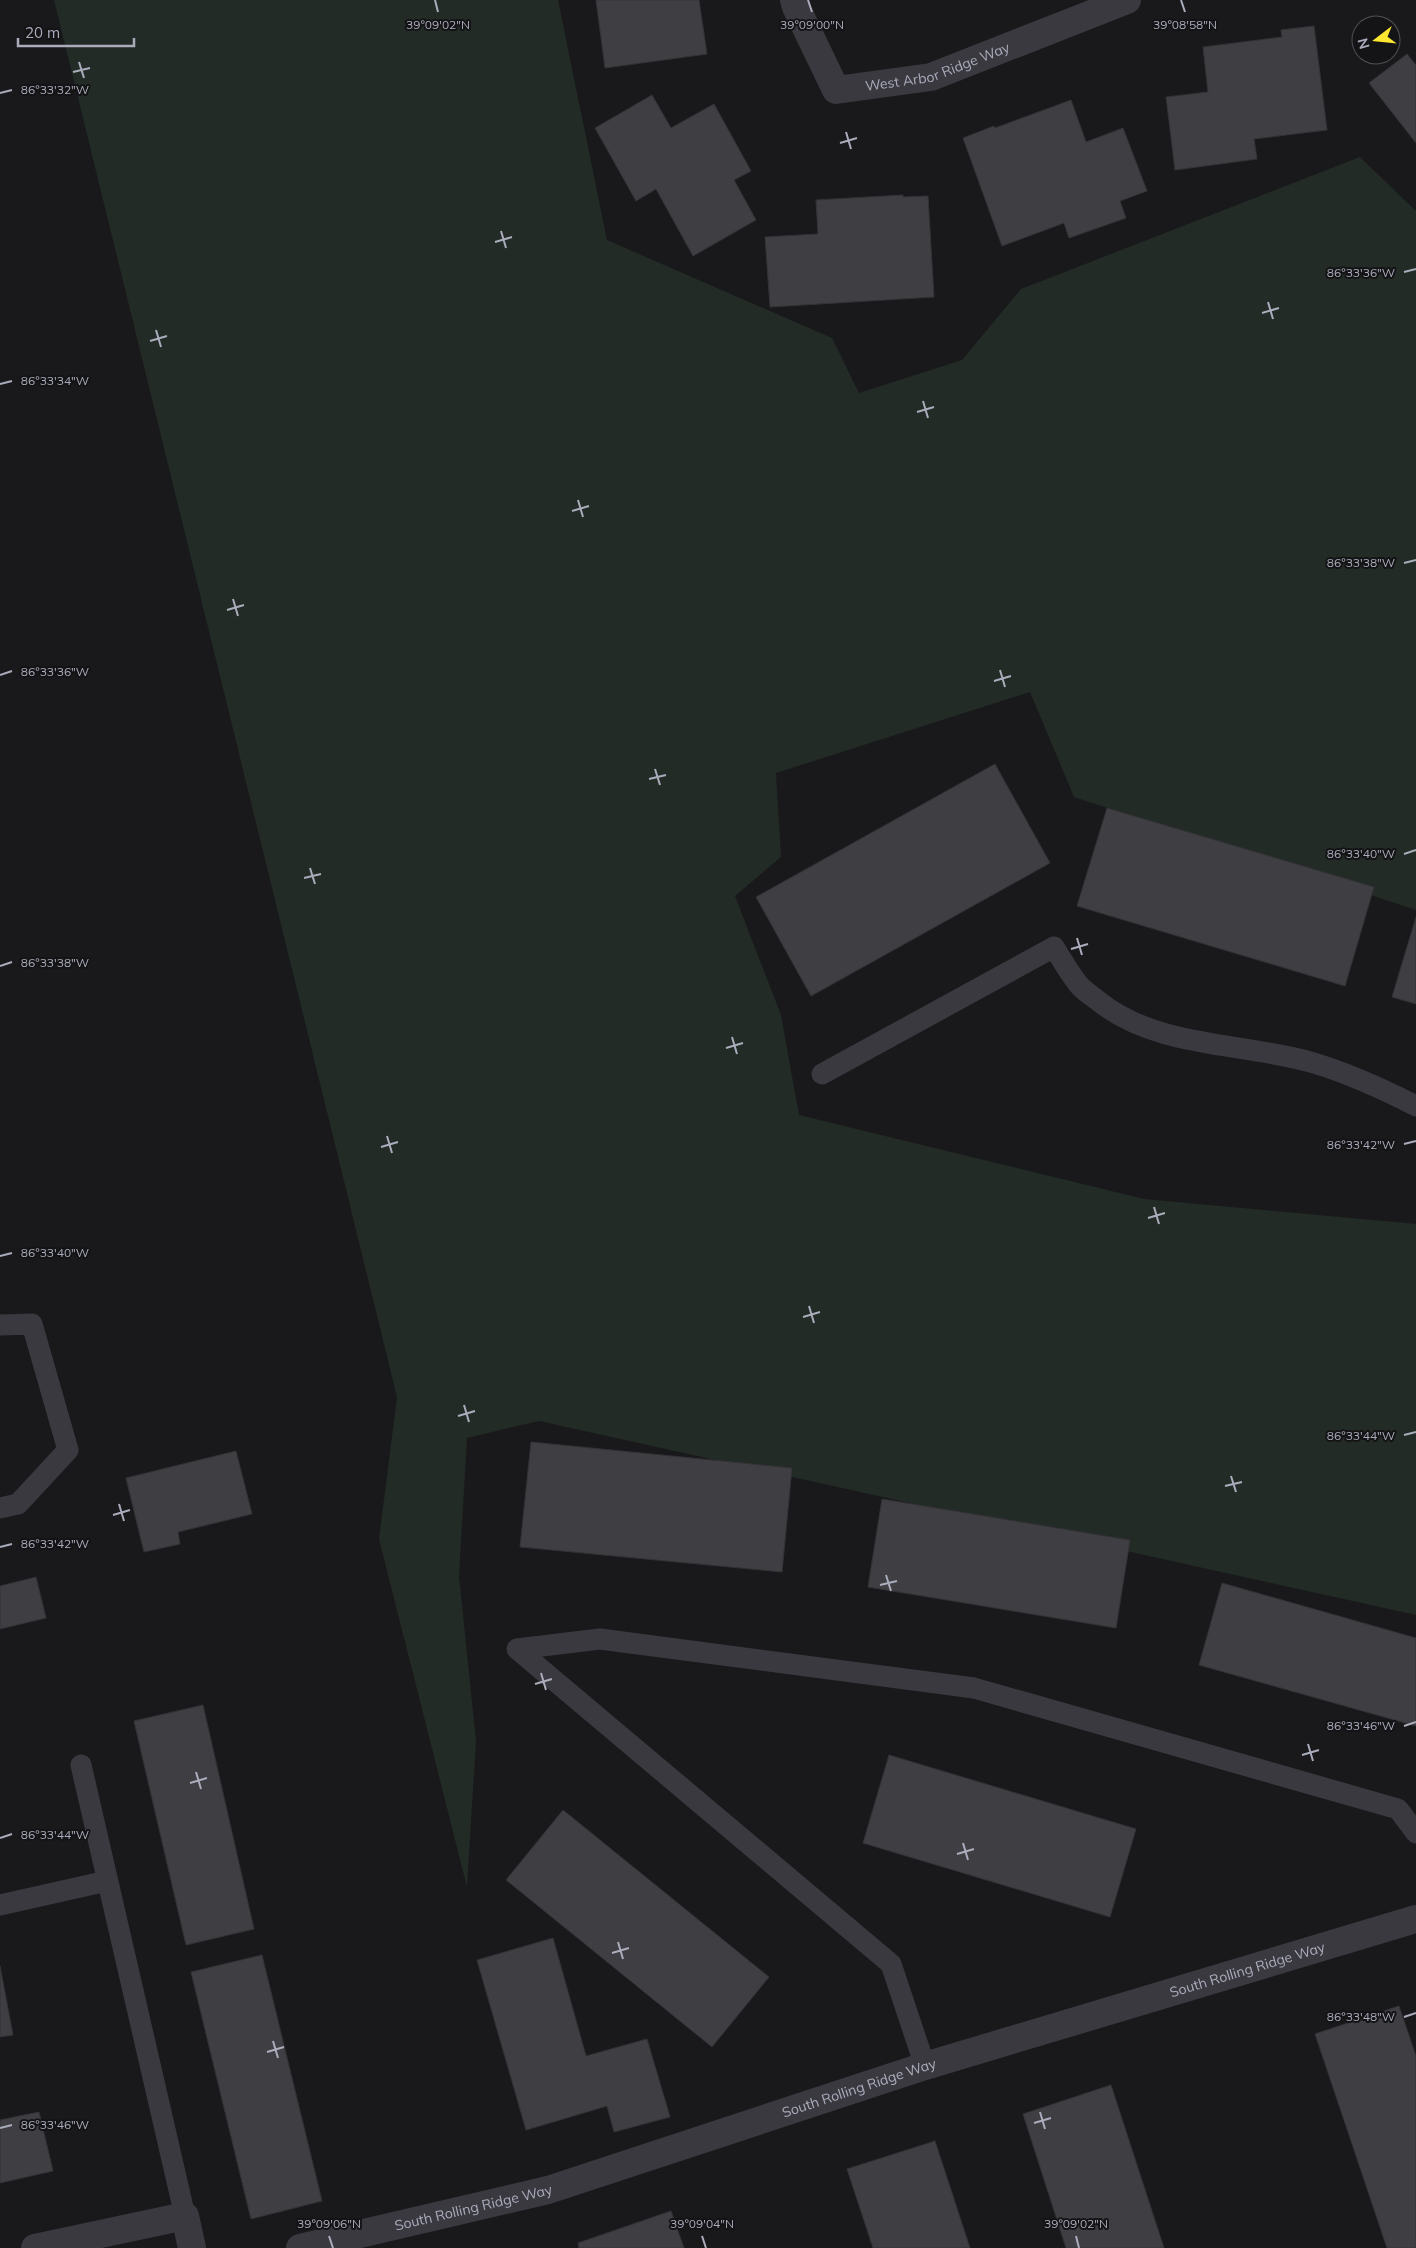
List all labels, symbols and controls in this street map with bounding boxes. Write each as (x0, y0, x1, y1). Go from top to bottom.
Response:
scale bar (18, 15, 134, 47)
north arrow (1351, 15, 1401, 65)
text: 39°09'02"N (406, 17, 470, 32)
text: 39°09'00"N (780, 17, 844, 32)
text: 39°08'58"N (1153, 17, 1217, 32)
text: 20 m (25, 23, 60, 42)
text: N (1353, 36, 1374, 51)
street label: West Arbor Ridge Way (864, 38, 1013, 95)
text: 86°33'32"W (21, 82, 89, 97)
text: 86°33'36"W (1327, 265, 1395, 280)
text: 86°33'34"W (21, 373, 89, 388)
text: 86°33'38"W (1327, 555, 1395, 570)
text: 86°33'36"W (21, 664, 89, 679)
text: 86°33'40"W (1327, 846, 1395, 861)
text: 86°33'38"W (21, 955, 89, 970)
text: 86°33'42"W (1327, 1137, 1395, 1152)
text: 86°33'40"W (21, 1245, 89, 1260)
text: 86°33'44"W (1327, 1428, 1395, 1443)
text: 86°33'42"W (21, 1536, 89, 1551)
text: 86°33'46"W (1327, 1718, 1395, 1733)
text: 86°33'44"W (21, 1827, 89, 1842)
street label: South Rolling Ridge Way (1168, 1938, 1328, 2001)
text: 86°33'48"W (1327, 2009, 1395, 2024)
street label: South Rolling Ridge Way (780, 2054, 939, 2121)
text: 86°33'46"W (21, 2117, 89, 2132)
street label: South Rolling Ridge Way (393, 2180, 555, 2235)
text: 39°09'06"N (297, 2216, 361, 2231)
text: 39°09'04"N (670, 2216, 734, 2231)
text: 39°09'02"N (1044, 2216, 1108, 2231)

